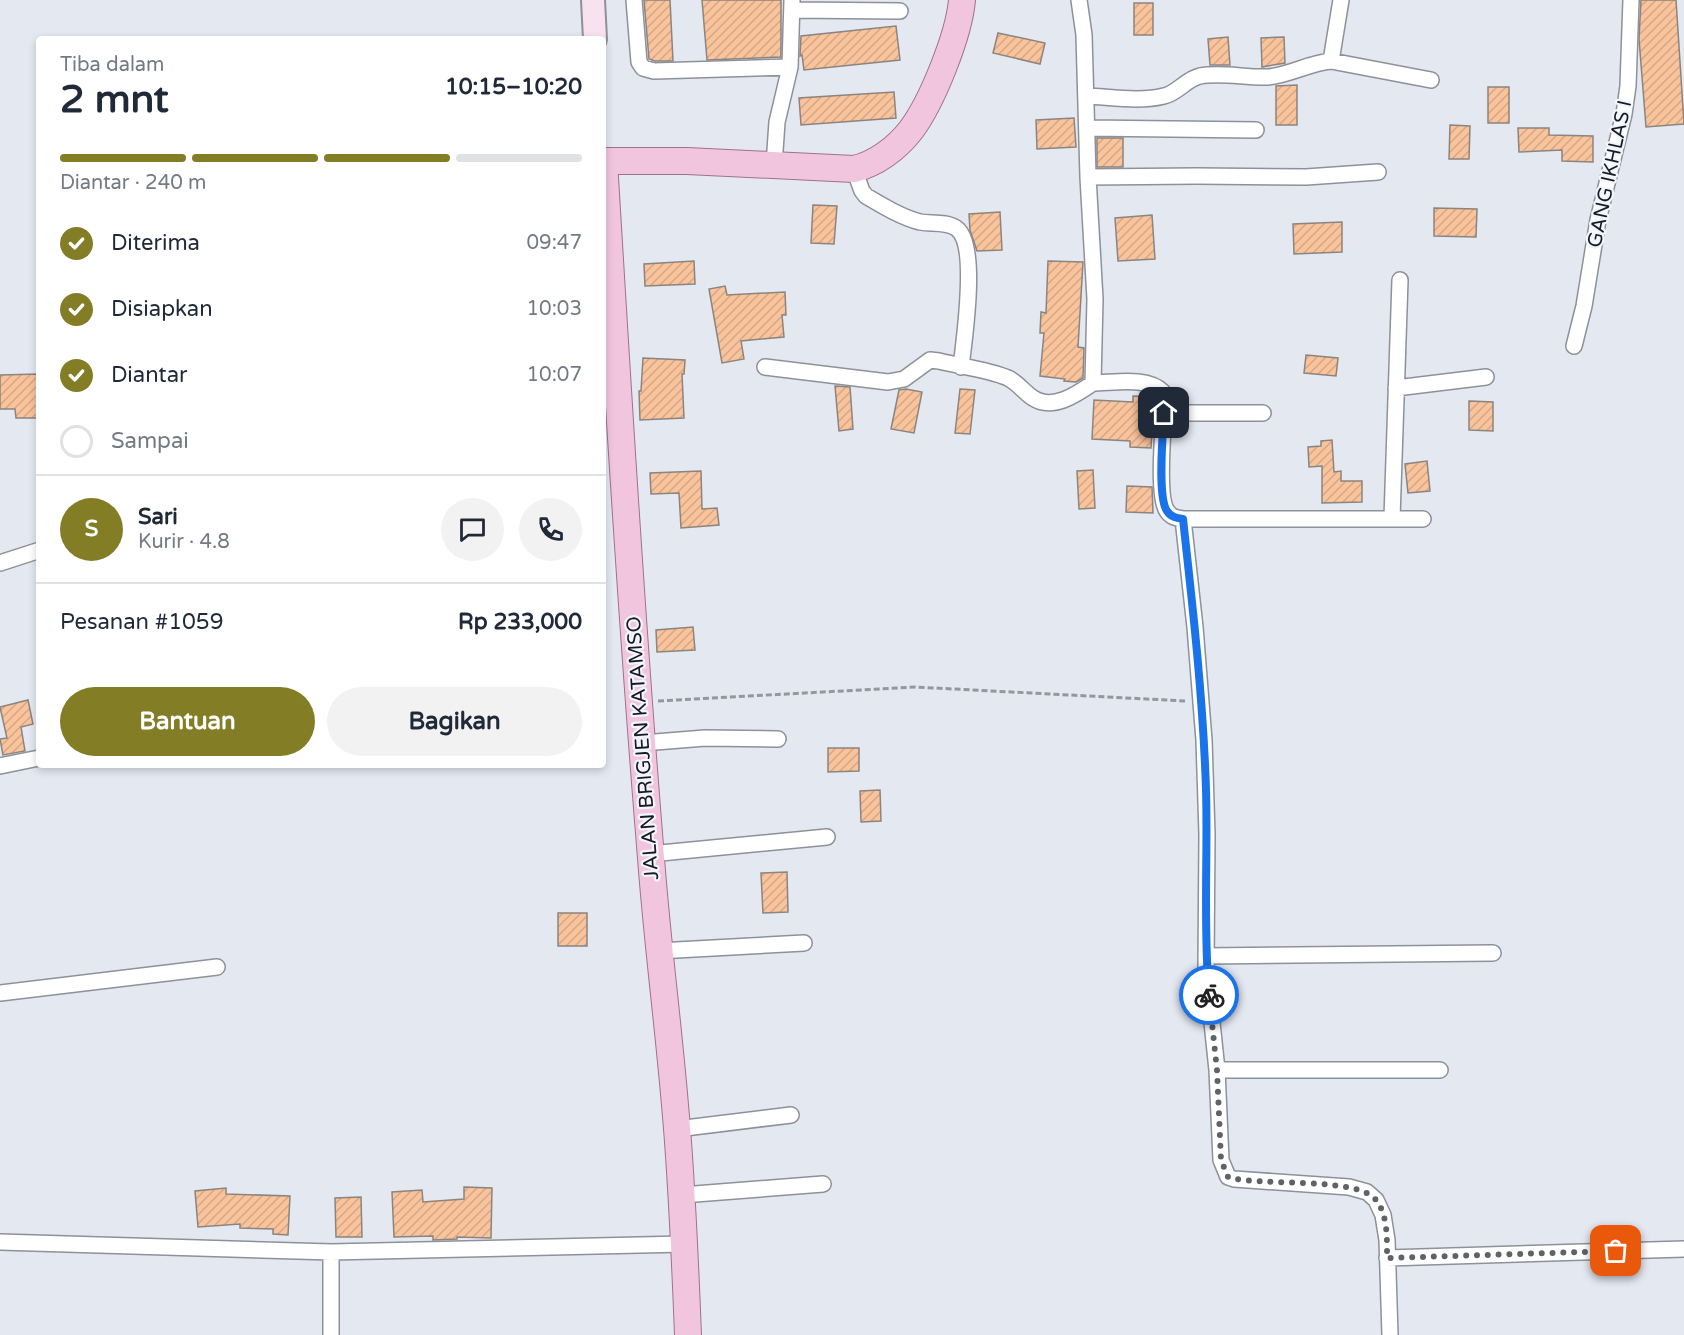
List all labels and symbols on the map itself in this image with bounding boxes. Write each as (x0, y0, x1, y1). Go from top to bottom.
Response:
street label: GANG IKHLAS I (1583, 98, 1637, 250)
pin (1138, 387, 1189, 438)
street label: JALAN BRIGJEN KATAMSO (622, 615, 664, 881)
courier (1179, 965, 1239, 1025)
pin (1590, 1225, 1641, 1276)

